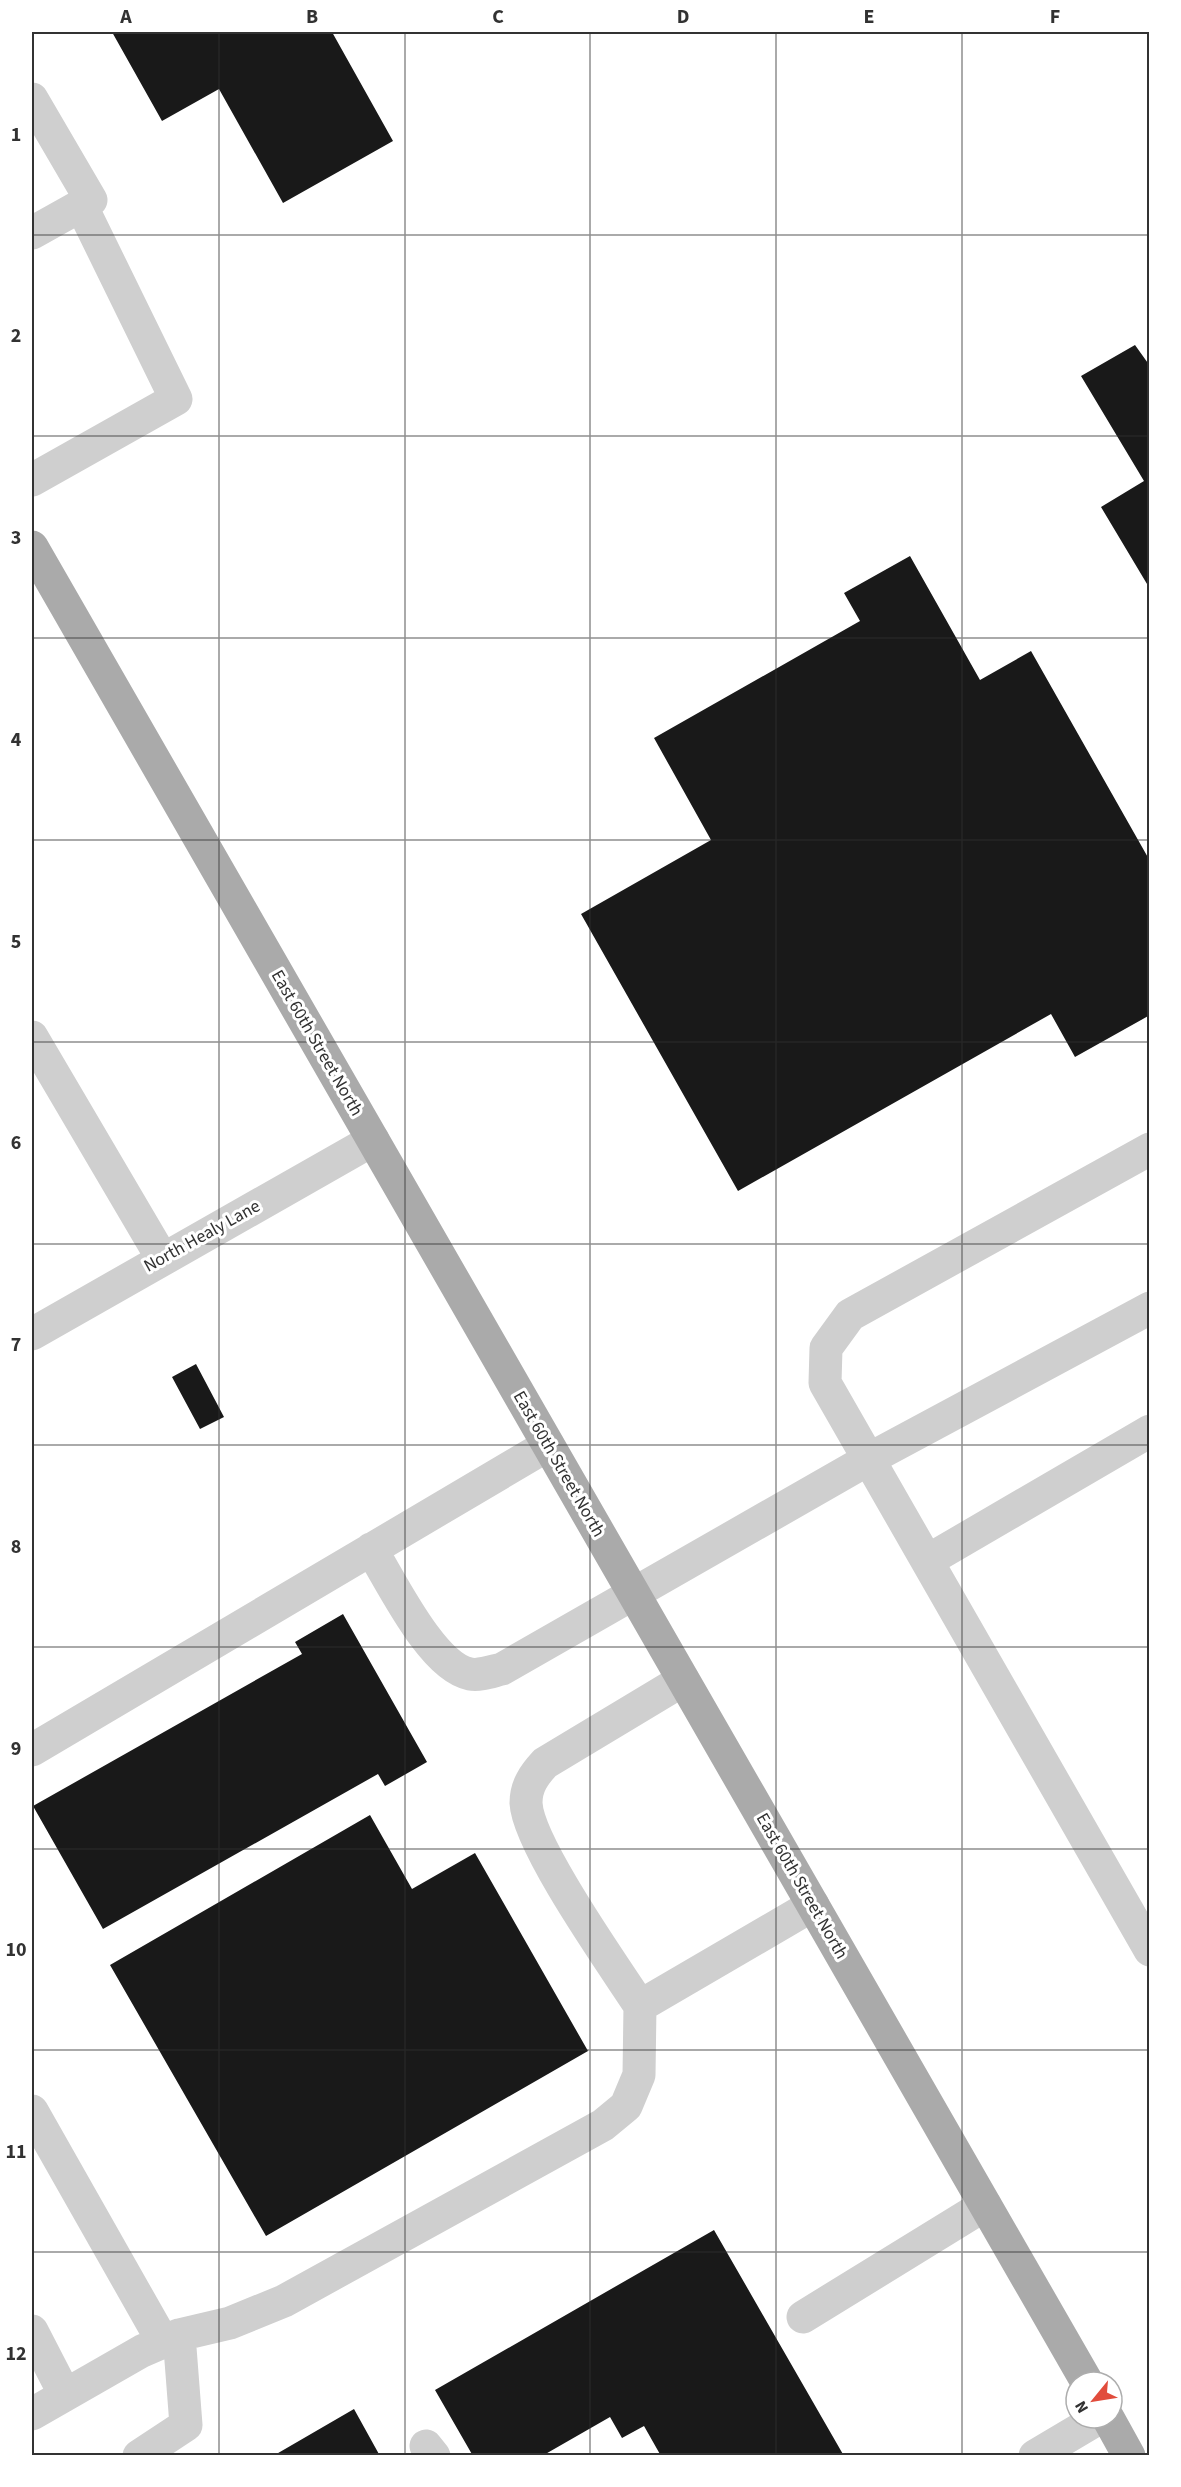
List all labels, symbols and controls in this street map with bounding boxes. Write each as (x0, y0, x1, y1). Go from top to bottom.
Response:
text: A (119, 3, 132, 31)
text: B (306, 3, 318, 31)
text: C (492, 3, 504, 31)
text: D (677, 3, 689, 31)
text: E (864, 3, 874, 31)
text: F (1050, 3, 1060, 31)
text: 1 (11, 121, 21, 149)
text: 2 (11, 322, 21, 350)
text: 3 (11, 524, 21, 552)
text: 4 (11, 726, 22, 754)
text: 5 (11, 928, 21, 956)
street label: East 60th Street North (265, 965, 369, 1121)
text: 6 (11, 1129, 21, 1157)
street label: North Healy Lane (139, 1194, 265, 1278)
text: 7 (11, 1331, 21, 1359)
street label: East 60th Street North (507, 1386, 611, 1542)
text: 8 (11, 1533, 21, 1561)
text: 9 (11, 1735, 21, 1763)
street label: East 60th Street North (750, 1808, 854, 1964)
text: 10 (5, 1936, 27, 1964)
text: 11 (5, 2138, 27, 2166)
text: 12 (5, 2340, 27, 2368)
north arrow (1064, 2370, 1124, 2430)
text: N (1070, 2397, 1094, 2417)

